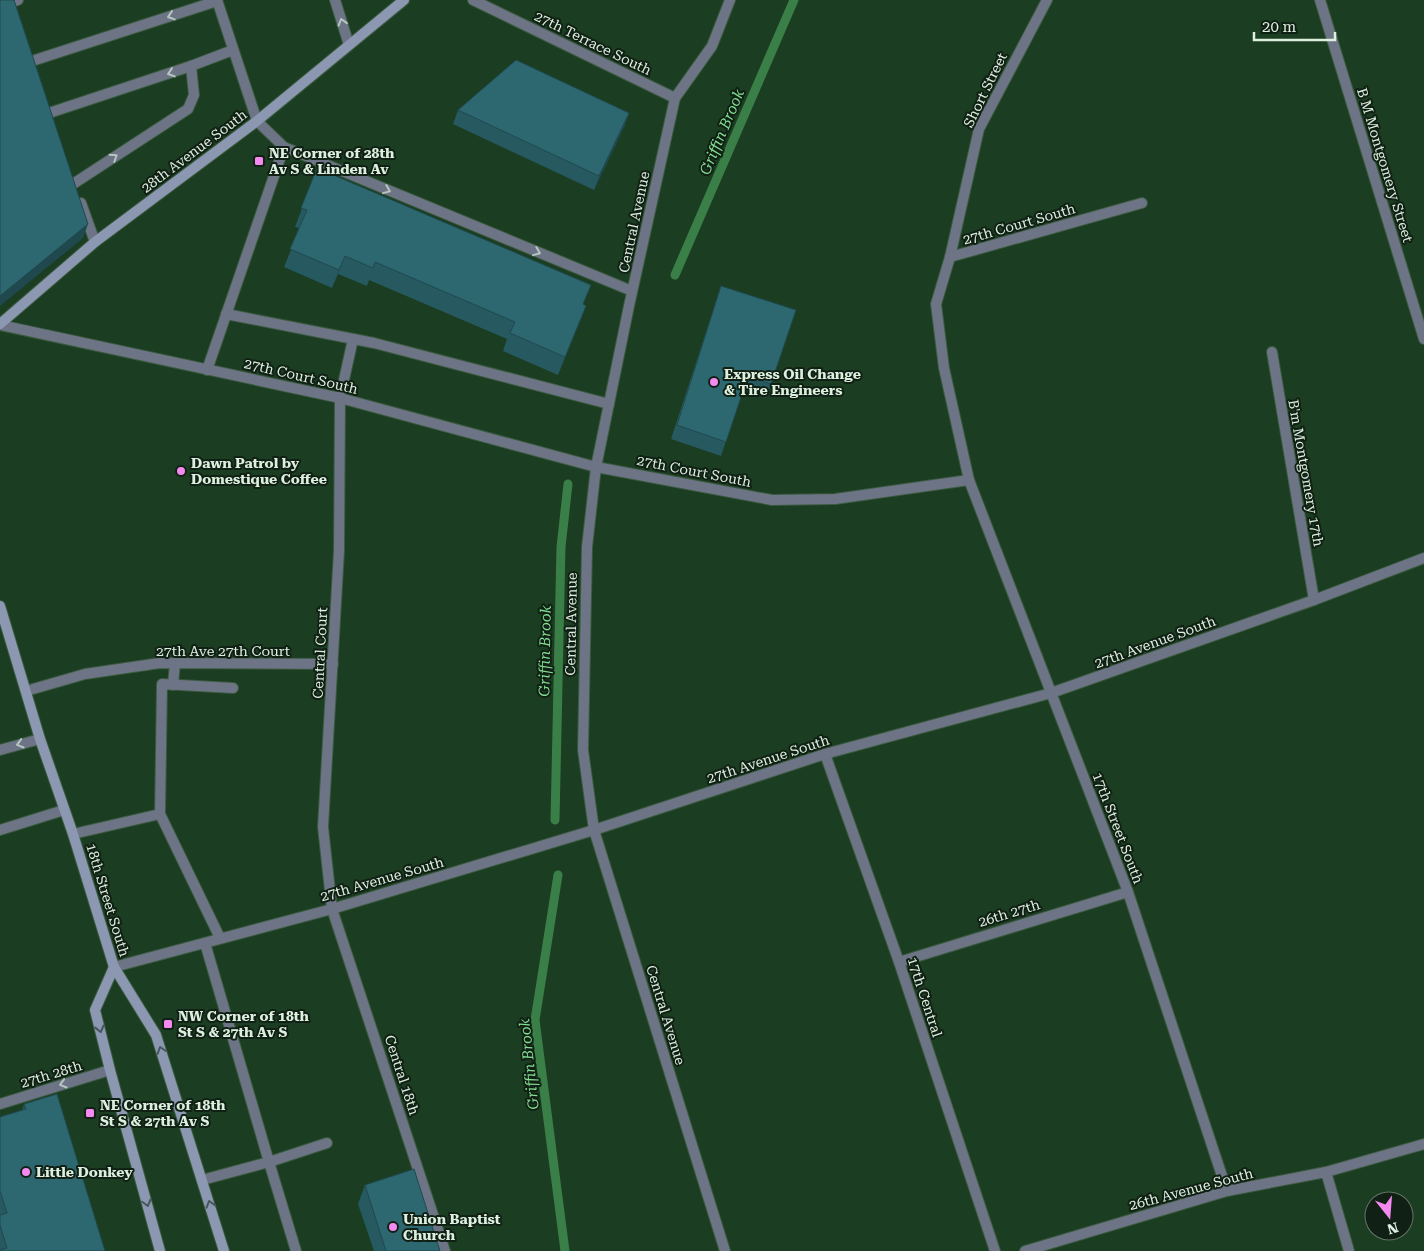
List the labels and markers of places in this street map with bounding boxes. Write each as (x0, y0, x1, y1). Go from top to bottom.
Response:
place label: NE Corner of 28th Av S & Linden Av (269, 145, 395, 177)
marker: NE Corner of 28th Av S & Linden Av (253, 155, 265, 167)
place label: Express Oil Change & Tire Engineers (724, 366, 861, 398)
marker: Express Oil Change & Tire Engineers (708, 376, 720, 388)
place label: Dawn Patrol by Domestique Coffee (191, 455, 327, 487)
marker: Dawn Patrol by Domestique Coffee (175, 465, 187, 477)
place label: NW Corner of 18th St S & 27th Av S (178, 1008, 309, 1040)
marker: NW Corner of 18th St S & 27th Av S (162, 1018, 174, 1030)
place label: NE Corner of 18th St S & 27th Av S (100, 1097, 226, 1129)
marker: NE Corner of 18th St S & 27th Av S (84, 1107, 96, 1119)
place label: Little Donkey (36, 1164, 133, 1180)
marker: Little Donkey (20, 1166, 32, 1178)
place label: Union Baptist Church (403, 1211, 501, 1243)
marker: Union Baptist Church (387, 1221, 399, 1233)

